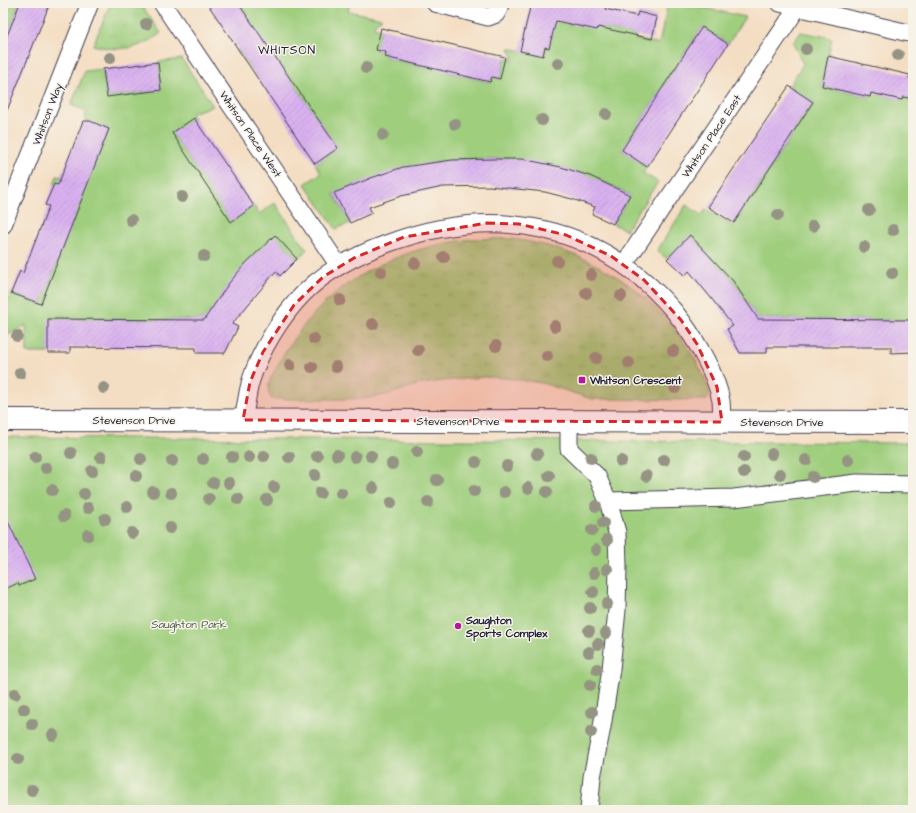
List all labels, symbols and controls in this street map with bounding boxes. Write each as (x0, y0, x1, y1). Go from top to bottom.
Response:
district label: WHITSON (258, 42, 316, 59)
street label: Whitson Way (29, 81, 67, 148)
street label: Whitson Place West (216, 88, 285, 181)
street label: Whitson Place East (678, 91, 745, 181)
place label: Whitson Crescent (589, 373, 682, 388)
marker: Whitson Crescent (577, 375, 587, 385)
street label: Stevenson Drive (93, 413, 175, 428)
street label: Stevenson Drive (417, 414, 499, 429)
street label: Stevenson Drive (741, 415, 823, 430)
place label: Saughton Sports Complex (465, 613, 548, 642)
park label: Saughton Park (151, 617, 227, 633)
marker: Saughton Sports Complex (453, 621, 463, 631)

